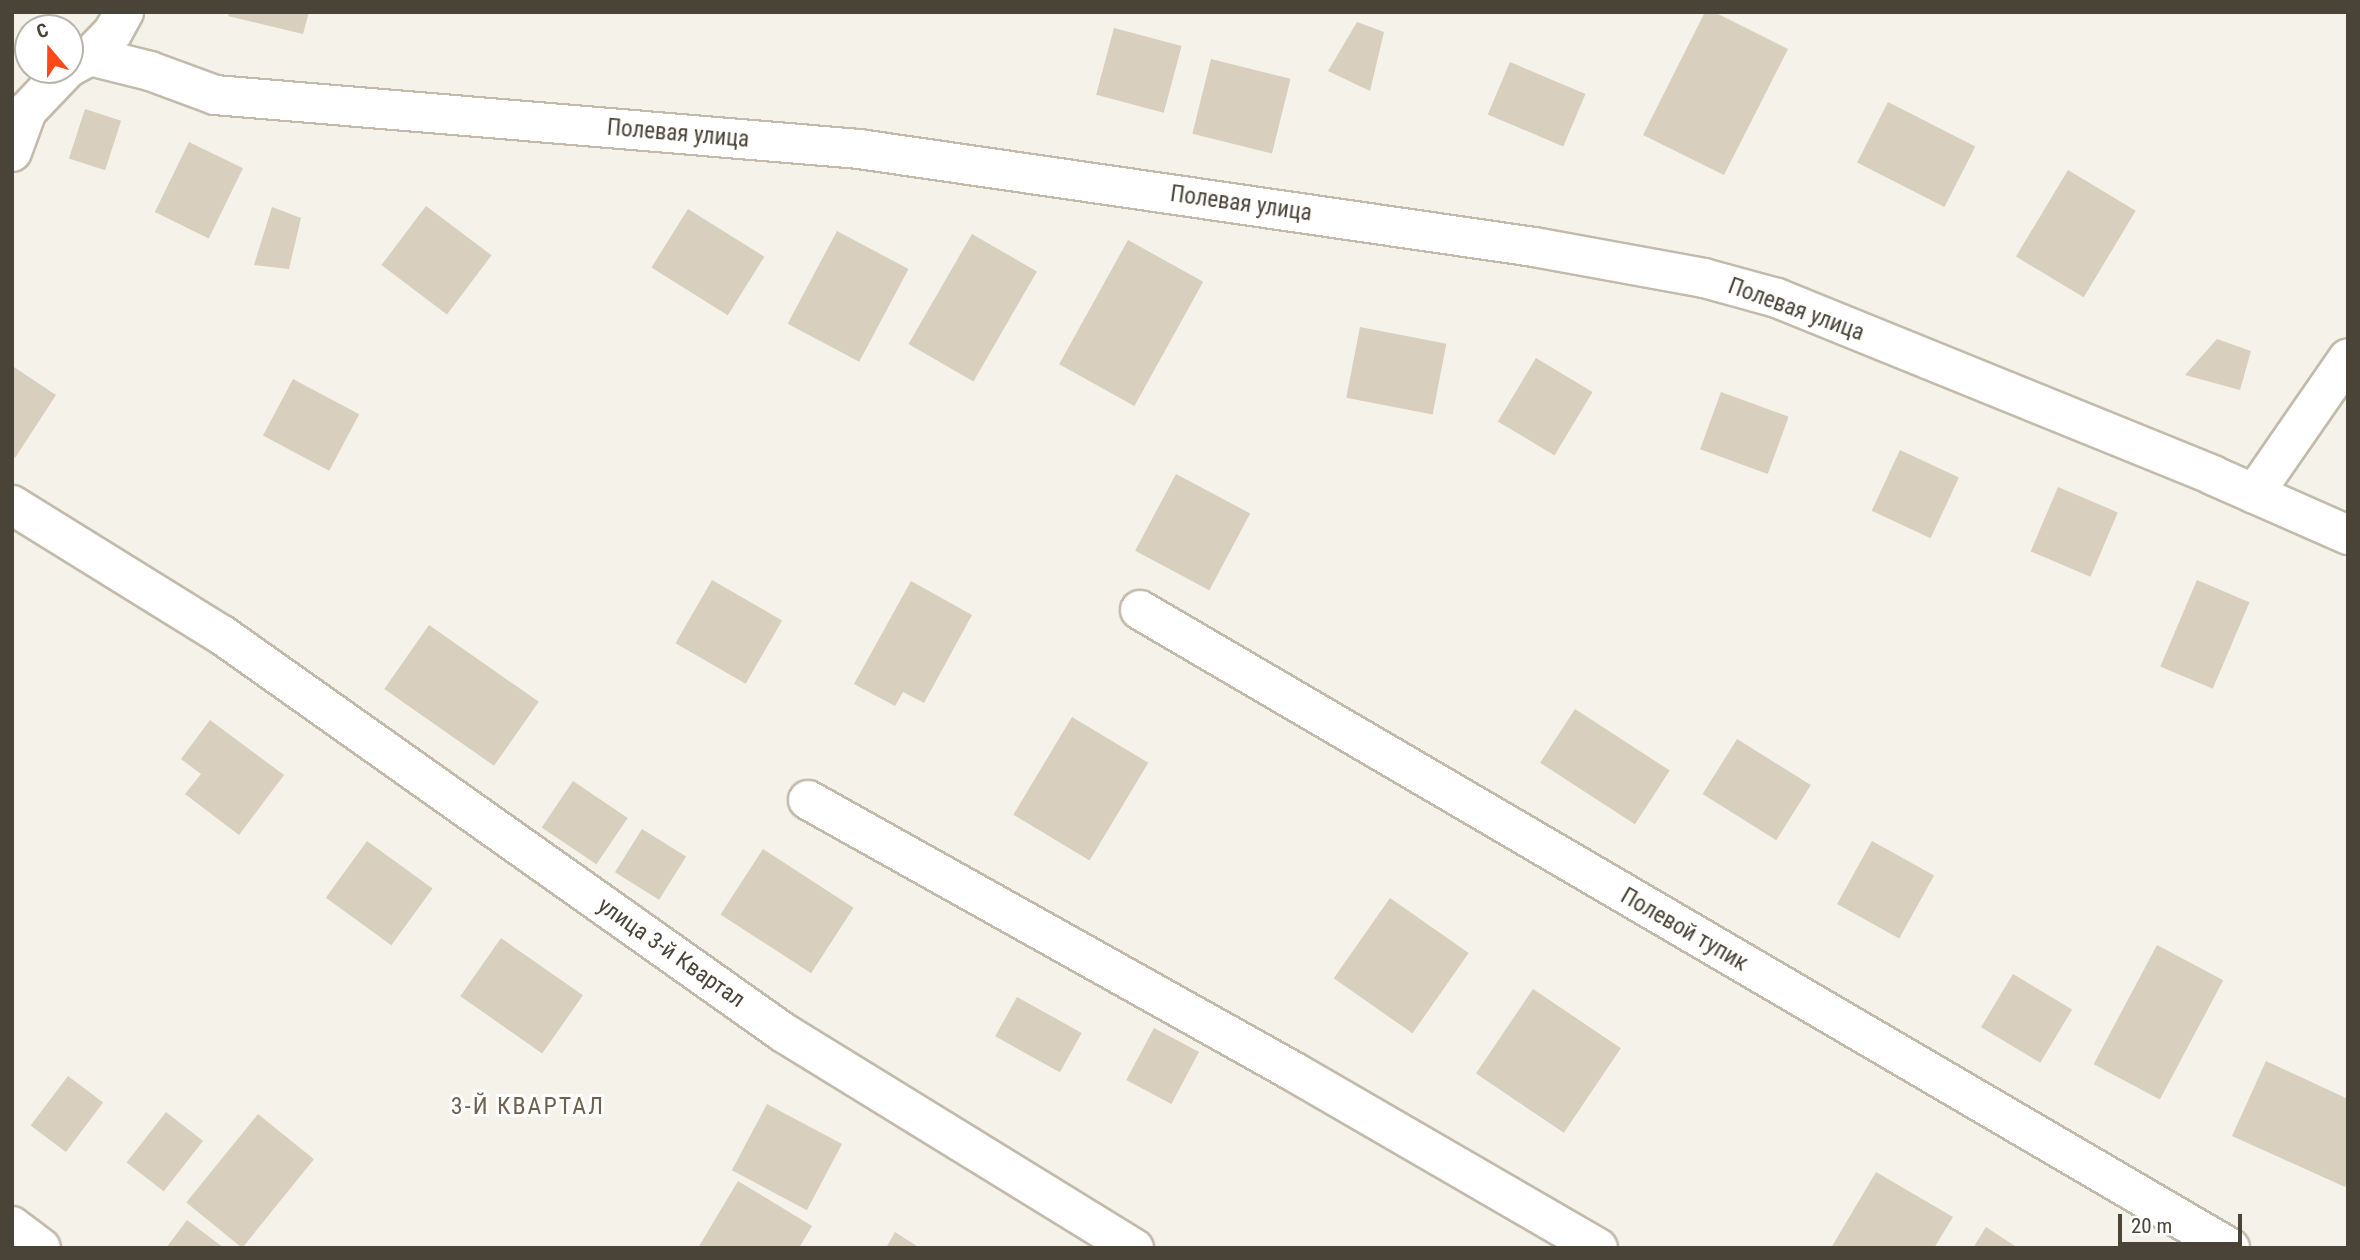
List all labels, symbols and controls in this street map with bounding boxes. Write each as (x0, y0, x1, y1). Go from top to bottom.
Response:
north arrow (14, 14, 84, 84)
text: С (33, 18, 51, 43)
street label: Полевая улица (606, 114, 750, 154)
street label: Полевая улица (1168, 180, 1314, 228)
street label: Полевая улица (1724, 273, 1868, 347)
street label: Полевой тупик (1616, 882, 1752, 978)
street label: улица 3-й Квартал (592, 892, 750, 1014)
district label: 3-Й КВАРТАЛ (452, 1093, 604, 1121)
scale bar (2122, 1200, 2246, 1244)
text: 20 m (2131, 1214, 2172, 1238)

